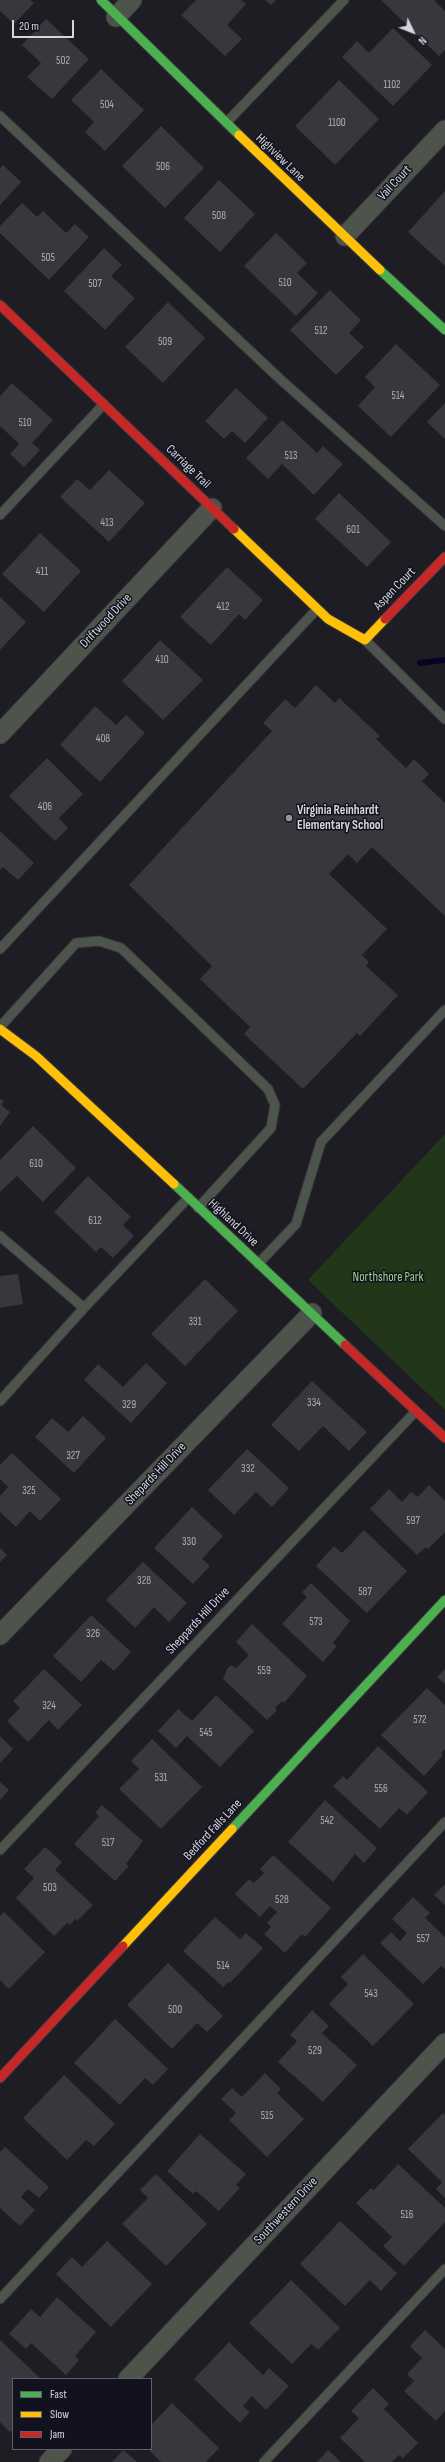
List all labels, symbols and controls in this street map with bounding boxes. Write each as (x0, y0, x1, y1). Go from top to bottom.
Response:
scale bar (14, 12, 76, 38)
north arrow (393, 12, 433, 52)
text: 20 m (19, 19, 39, 34)
text: N (415, 34, 429, 47)
house number: 502 (56, 54, 70, 68)
house number: 1102 (383, 78, 401, 92)
house number: 504 (100, 98, 114, 112)
house number: 1100 (328, 116, 346, 130)
street label: Highview Lane (252, 131, 308, 185)
house number: 506 (156, 160, 170, 174)
street label: Vail Court (375, 162, 415, 204)
house number: 508 (212, 209, 226, 223)
house number: 505 (41, 251, 55, 265)
house number: 510 (278, 276, 292, 290)
house number: 507 (88, 277, 102, 291)
house number: 512 (315, 324, 327, 338)
house number: 509 (158, 335, 172, 349)
house number: 514 (392, 389, 404, 403)
house number: 510 (18, 416, 32, 430)
street label: Carriage Trail (162, 442, 214, 492)
house number: 513 (285, 449, 297, 463)
house number: 413 (100, 516, 114, 530)
house number: 601 (346, 523, 360, 537)
street label: Aspen Court (371, 564, 419, 614)
house number: 411 (36, 565, 48, 579)
street label: Driftwood Drive (77, 591, 135, 651)
house number: 412 (216, 600, 230, 614)
house number: 410 (155, 653, 169, 667)
house number: 408 (96, 732, 110, 746)
house number: 406 (38, 800, 52, 814)
place label: Virginia Reinhardt Elementary School (297, 803, 383, 834)
marker: Virginia Reinhardt Elementary School (284, 813, 294, 823)
house number: 610 (29, 1157, 43, 1171)
street label: Highland Drive (205, 1196, 261, 1250)
house number: 612 (88, 1214, 102, 1228)
park label: Northshore Park (353, 1270, 423, 1286)
house number: 331 (188, 1315, 202, 1329)
house number: 334 (307, 1396, 321, 1410)
house number: 329 (122, 1398, 136, 1412)
street label: Shepards Hill Drive (122, 1439, 190, 1509)
house number: 327 (66, 1449, 80, 1463)
house number: 332 (241, 1462, 255, 1476)
house number: 325 (22, 1484, 36, 1498)
house number: 597 (406, 1514, 420, 1528)
house number: 330 (182, 1535, 196, 1549)
house number: 328 (137, 1574, 151, 1588)
street label: Sheppards Hill Drive (163, 1584, 233, 1658)
house number: 587 (358, 1585, 372, 1599)
house number: 573 (309, 1615, 323, 1629)
house number: 326 (86, 1627, 100, 1641)
house number: 559 (257, 1664, 271, 1678)
house number: 324 (42, 1699, 56, 1713)
house number: 572 (413, 1713, 427, 1727)
house number: 545 (199, 1726, 213, 1740)
house number: 531 (155, 1771, 167, 1785)
house number: 556 (374, 1782, 388, 1796)
street label: Bedford Falls Lane (181, 1796, 245, 1864)
house number: 542 (320, 1814, 334, 1828)
house number: 517 (102, 1836, 114, 1850)
house number: 503 (43, 1881, 57, 1895)
house number: 528 (275, 1893, 289, 1907)
house number: 557 (416, 1932, 430, 1946)
house number: 514 (217, 1959, 229, 1973)
house number: 543 (364, 1987, 378, 2001)
house number: 500 (168, 2003, 182, 2017)
house number: 529 (308, 2044, 322, 2058)
house number: 515 (261, 2109, 273, 2123)
street label: Southwestern Drive (251, 2174, 321, 2248)
house number: 516 (400, 2208, 414, 2222)
legend (12, 2378, 152, 2450)
text: Fast (50, 2387, 67, 2402)
text: Slow (50, 2407, 69, 2422)
text: Jam (50, 2427, 65, 2442)

